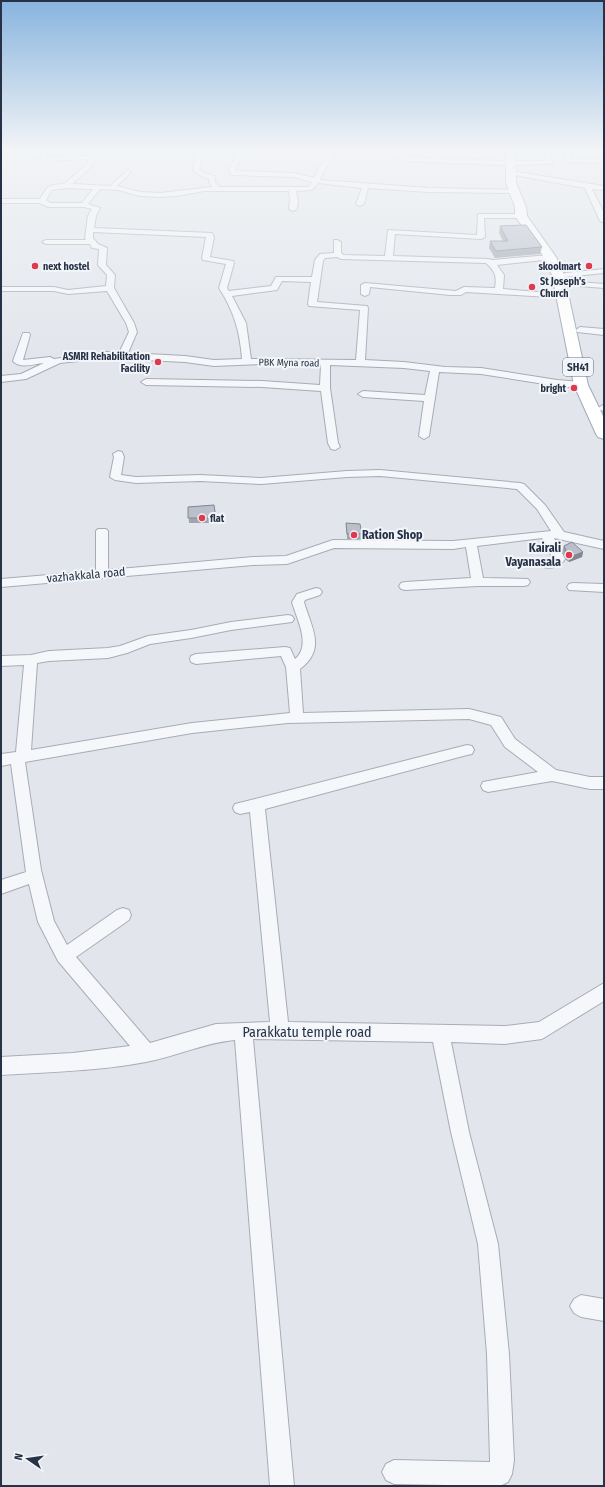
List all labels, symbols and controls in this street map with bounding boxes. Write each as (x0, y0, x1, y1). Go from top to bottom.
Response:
marker: next hostel (30, 261, 40, 271)
place label: next hostel (43, 261, 90, 273)
place label: skoolmart (538, 261, 581, 273)
marker: skoolmart (584, 261, 594, 271)
place label: St Joseph's Church (540, 276, 586, 300)
marker: St Joseph's Church (527, 282, 537, 292)
place label: ASMRI Rehabilitation Facility (62, 351, 150, 375)
street label: PBK Myna road (258, 356, 320, 370)
marker: ASMRI Rehabilitation Facility (153, 357, 163, 367)
road number: SH41 (563, 358, 593, 376)
place label: bright (541, 383, 566, 395)
marker: bright (569, 383, 579, 393)
marker: flat (197, 513, 207, 523)
place label: flat (210, 513, 225, 525)
place label: Ration Shop (362, 528, 423, 542)
marker: Ration Shop (349, 530, 359, 540)
place label: Kairali Vayanasala (505, 541, 561, 569)
marker: Kairali Vayanasala (564, 550, 574, 560)
street label: vazhakkala road (46, 565, 126, 585)
street label: Parakkatu temple road (242, 1024, 372, 1041)
north arrow (8, 1439, 48, 1479)
text: N (12, 1452, 26, 1462)

